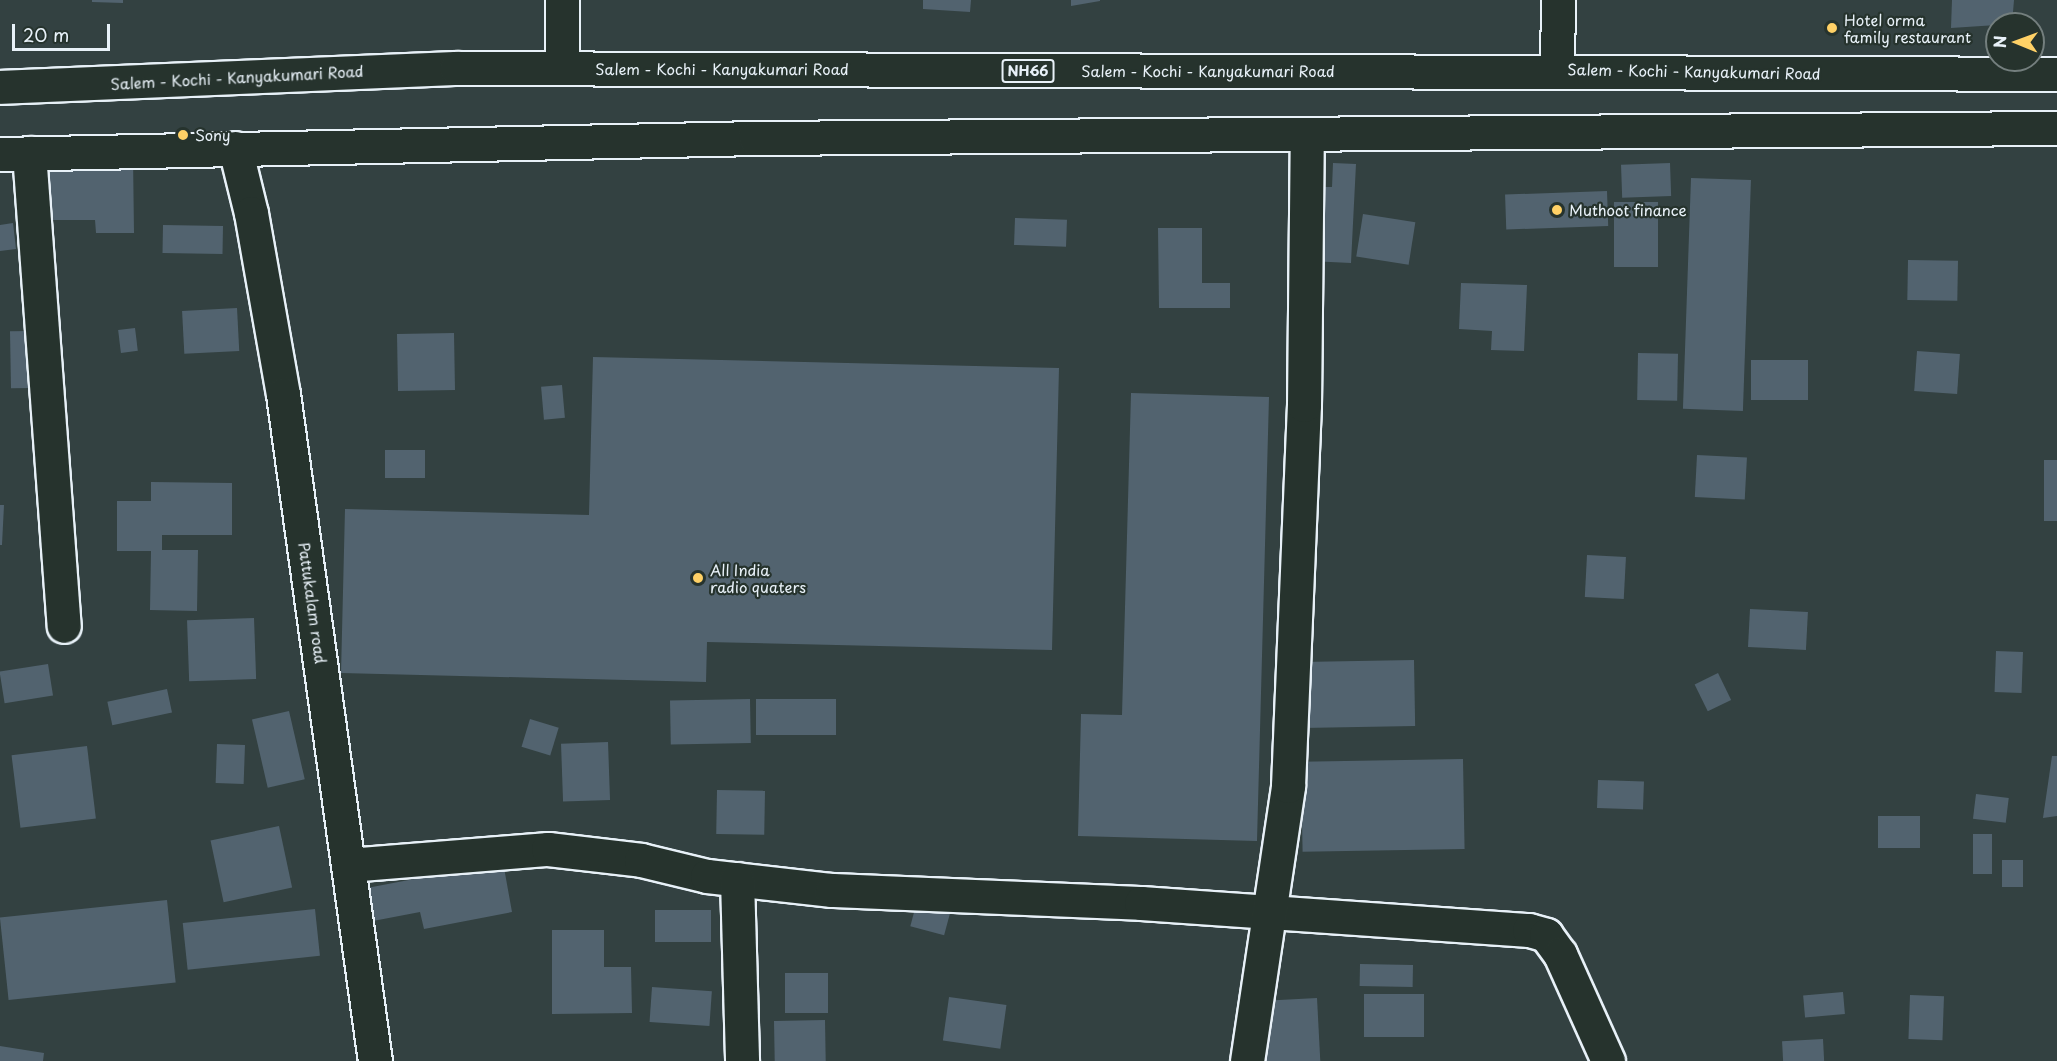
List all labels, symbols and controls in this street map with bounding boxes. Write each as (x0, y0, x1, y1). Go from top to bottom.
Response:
place label: Hotel orma family restaurant (1844, 10, 1972, 45)
scale bar (15, 12, 112, 50)
north arrow (1985, 12, 2045, 72)
text: 20 m (23, 21, 69, 48)
marker: Hotel orma family restaurant (1825, 21, 1839, 35)
text: N (1987, 35, 2011, 48)
street label: Salem - Kochi - Kanyakumari Road (594, 60, 850, 78)
road number: NH66 (1001, 60, 1055, 82)
street label: Salem - Kochi - Kanyakumari Road (1566, 60, 1822, 82)
street label: Salem - Kochi - Kanyakumari Road (108, 61, 366, 93)
street label: Salem - Kochi - Kanyakumari Road (1080, 62, 1336, 80)
place label: Sony (195, 126, 231, 144)
marker: Sony (176, 128, 190, 142)
place label: Muthoot finance (1569, 201, 1688, 219)
marker: Muthoot finance (1550, 203, 1564, 217)
street label: Pattukalam road (296, 541, 330, 665)
place label: All India radio quaters (710, 560, 807, 595)
marker: All India radio quaters (691, 571, 705, 585)

